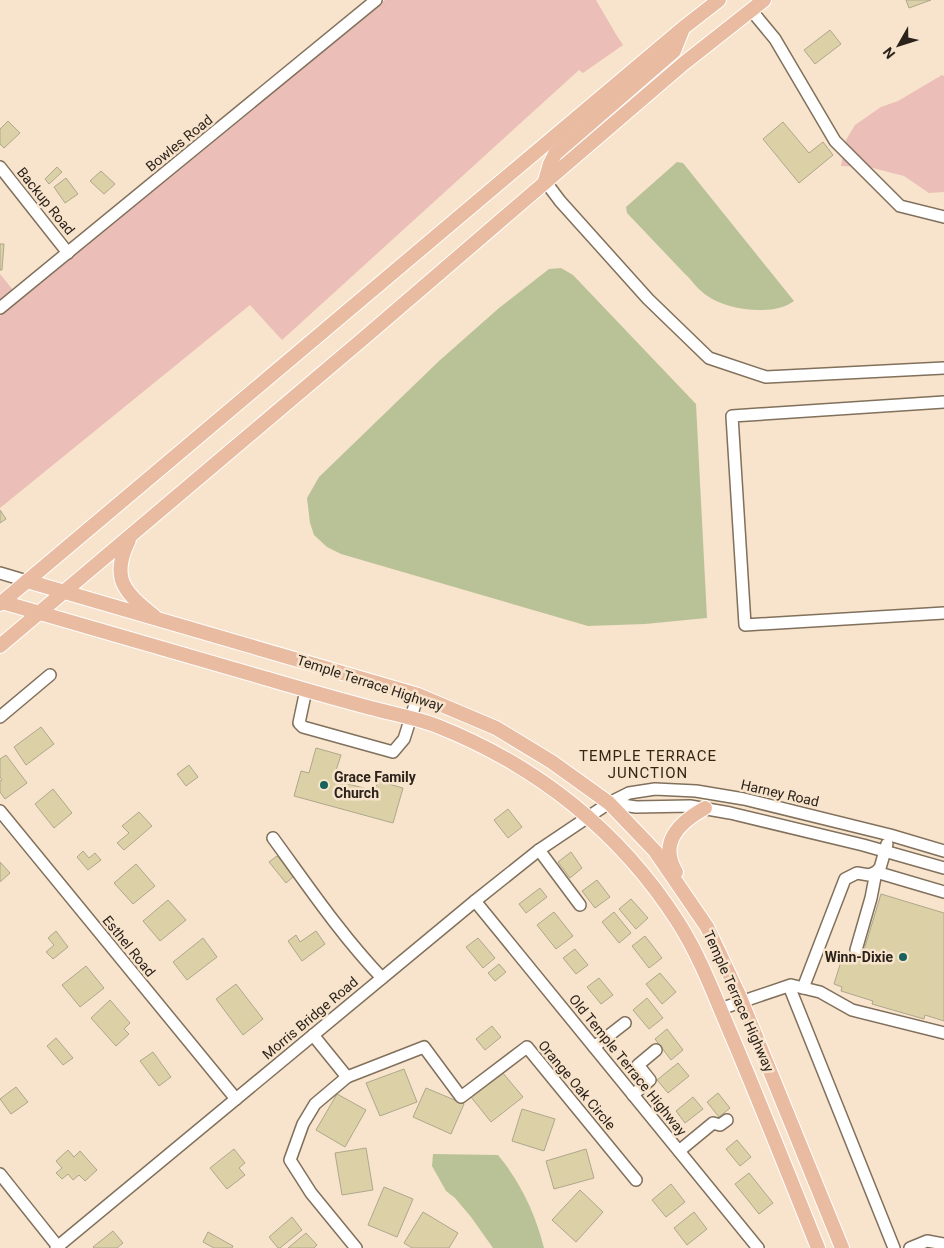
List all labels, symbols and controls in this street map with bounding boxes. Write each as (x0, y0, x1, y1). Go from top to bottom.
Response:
north arrow (874, 20, 924, 70)
text: N (880, 44, 898, 62)
street label: Bowles Road (143, 111, 215, 175)
street label: Backup Road (14, 164, 78, 238)
street label: Temple Terrace Highway (295, 652, 446, 714)
district label: TEMPLE TERRACE JUNCTION (579, 747, 717, 782)
place label: Grace Family Church (334, 769, 417, 801)
street label: Harney Road (739, 776, 821, 810)
marker: Grace Family Church (318, 779, 330, 791)
street label: Esthel Road (100, 912, 158, 980)
street label: Temple Terrace Highway (701, 928, 778, 1075)
place label: Winn-Dixie (825, 949, 893, 965)
marker: Winn-Dixie (897, 951, 909, 963)
street label: Morris Bridge Road (259, 973, 361, 1063)
street label: Old Temple Terrace Highway (566, 991, 690, 1139)
street label: Orange Oak Circle (535, 1037, 619, 1133)

